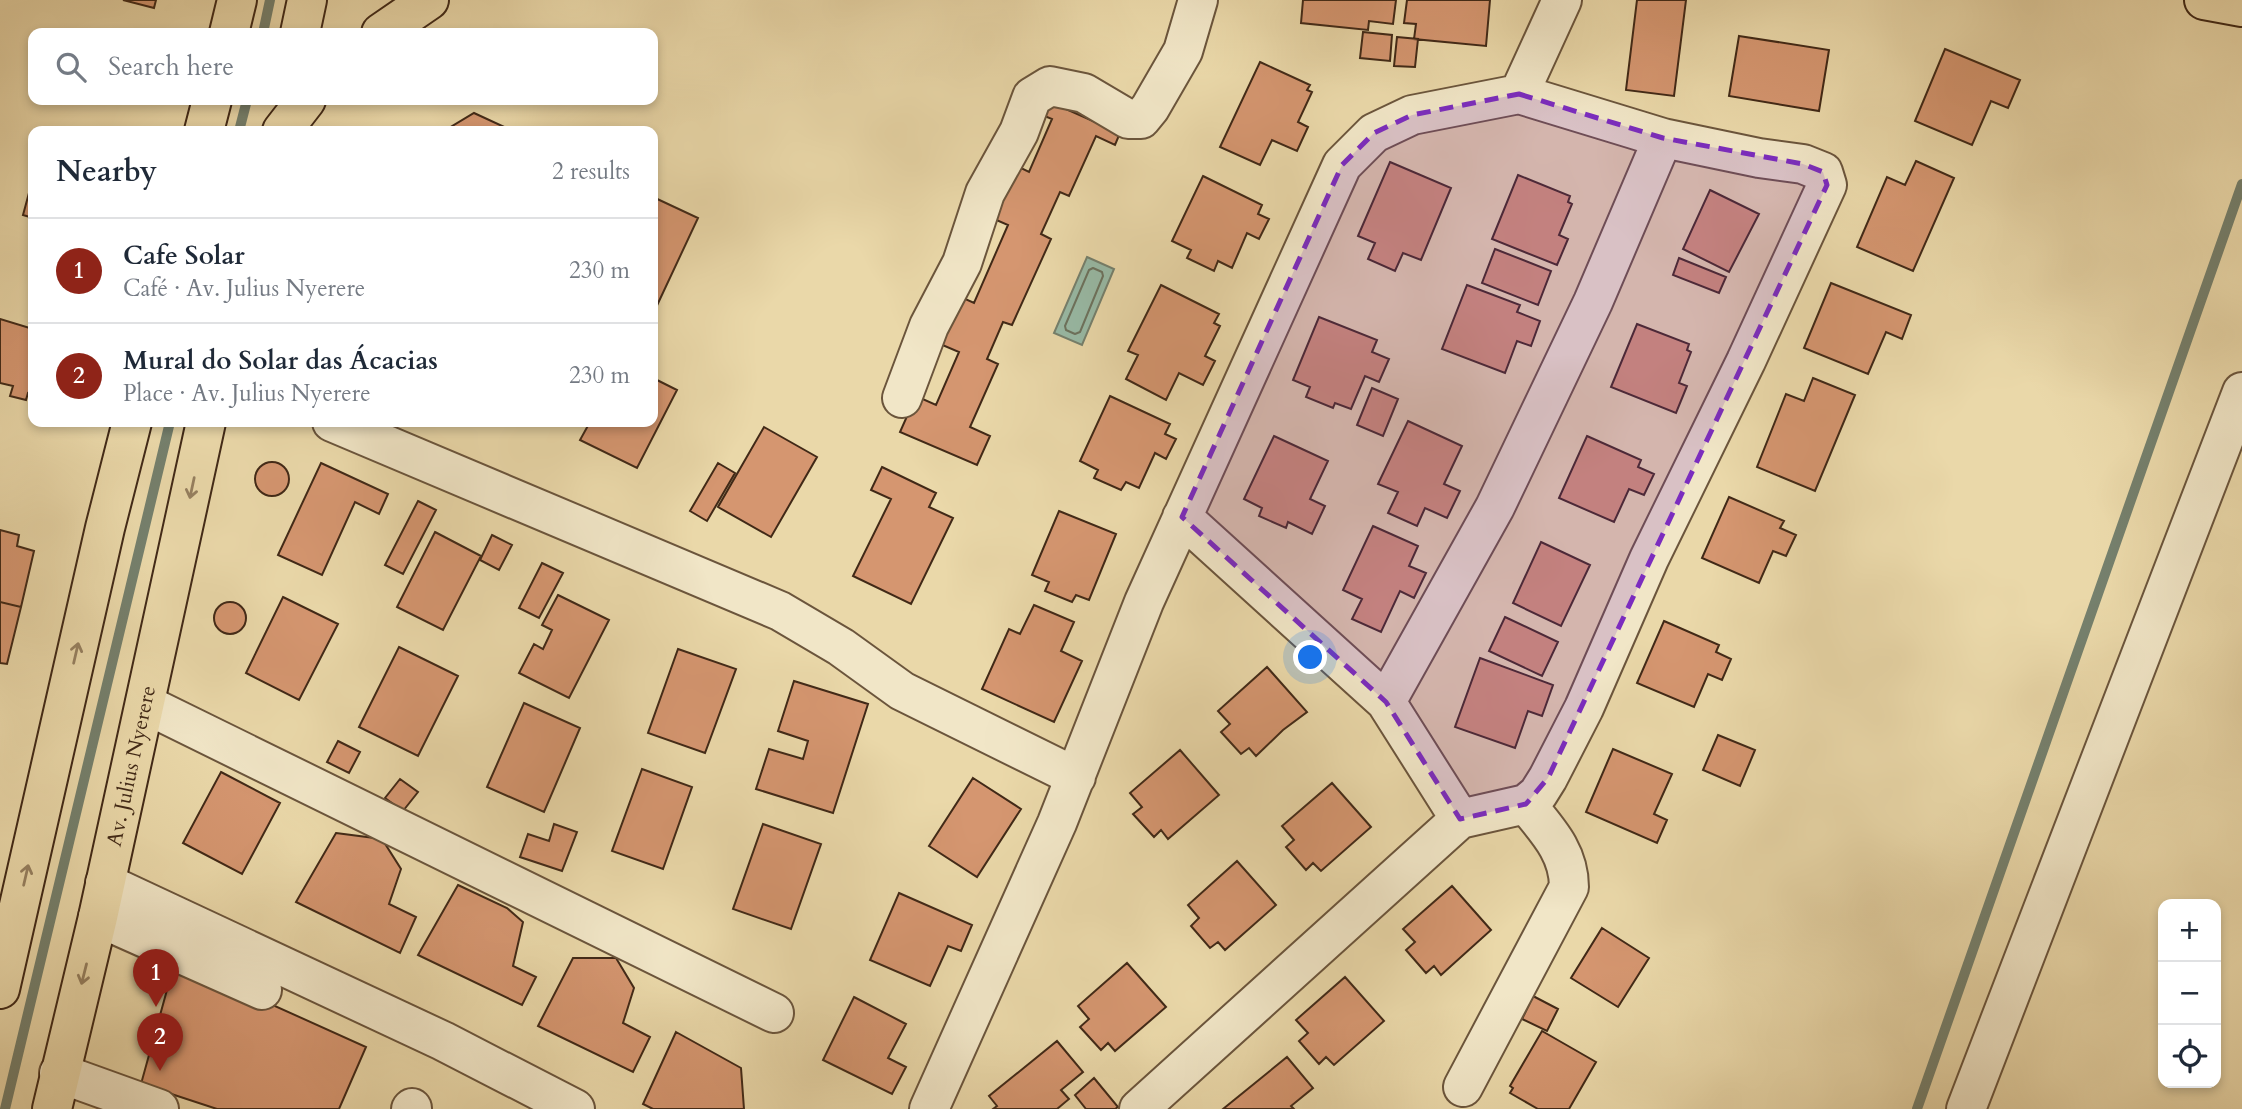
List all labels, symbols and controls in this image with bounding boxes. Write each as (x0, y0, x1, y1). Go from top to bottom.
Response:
search box (28, 28, 658, 105)
icon: search (52, 48, 90, 86)
text: Search here (108, 49, 234, 84)
text: Nearby (56, 151, 157, 192)
text: 2 results (552, 156, 630, 187)
text: Cafe Solar (123, 238, 245, 273)
text: 1 (73, 255, 85, 286)
text: 230 m (569, 255, 630, 286)
text: Café · Av. Julius Nyerere (123, 273, 365, 304)
text: Mural do Solar das Ácacias (123, 343, 438, 378)
text: 2 (73, 360, 85, 391)
text: 230 m (569, 360, 630, 391)
text: Place · Av. Julius Nyerere (123, 378, 371, 409)
one-way arrow (184, 476, 198, 499)
your location (1293, 640, 1327, 674)
one-way arrow (70, 642, 84, 665)
street label: Av. Julius Nyerere (100, 683, 163, 849)
one-way arrow (20, 864, 33, 887)
map controls (2158, 899, 2221, 1088)
button: + (2158, 899, 2221, 962)
pin: 1 (133, 949, 179, 1007)
one-way arrow (77, 962, 90, 984)
button: − (2158, 962, 2221, 1025)
pin: 2 (137, 1013, 183, 1071)
button: locate (2158, 1025, 2221, 1088)

